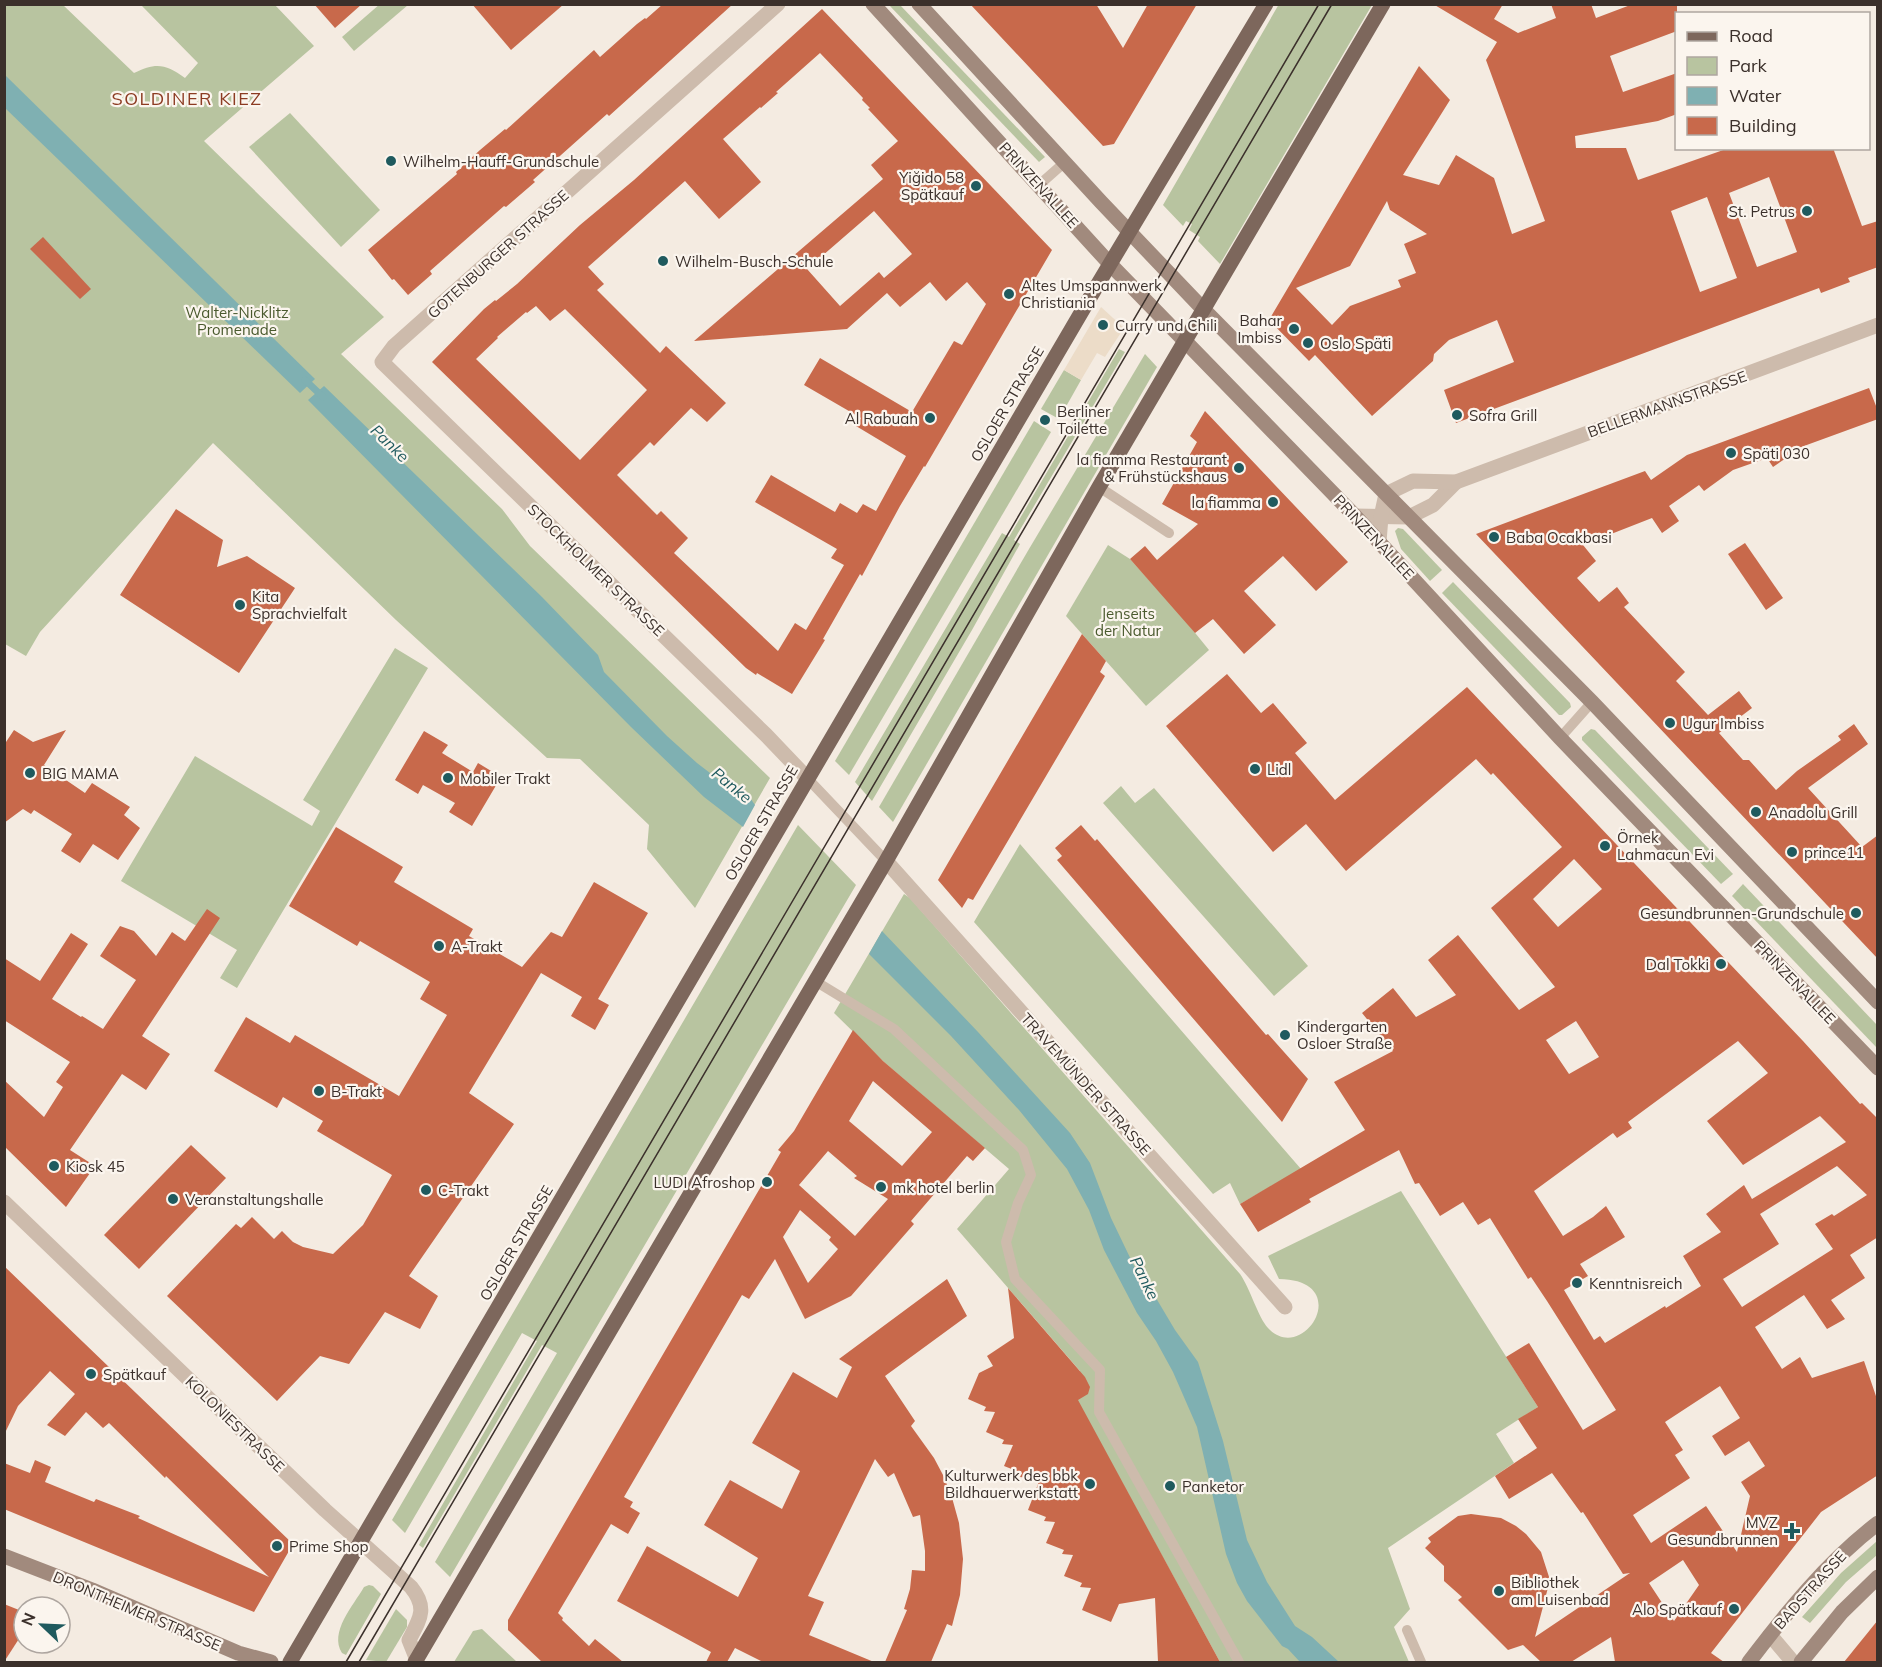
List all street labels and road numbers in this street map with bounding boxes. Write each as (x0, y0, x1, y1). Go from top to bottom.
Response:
street label: PRINZENALLEE (995, 138, 1083, 232)
street label: GOTENBURGER STRASSE (424, 185, 573, 322)
street label: OSLOER STRASSE (966, 343, 1048, 465)
street label: BELLERMANNSTRASSE (1585, 366, 1749, 442)
street label: PRINZENALLEE (1330, 491, 1418, 584)
street label: STOCKHOLMER STRASSE (524, 500, 669, 640)
street label: OSLOER STRASSE (720, 762, 802, 884)
street label: PRINZENALLEE (1750, 936, 1840, 1028)
street label: TRAVEMÜNDER STRASSE (1017, 1009, 1155, 1159)
street label: OSLOER STRASSE (475, 1182, 557, 1304)
street label: KOLONIESTRASSE (181, 1372, 289, 1476)
street label: BADSTRASSE (1770, 1547, 1850, 1633)
street label: DRONTHEIMER STRASSE (50, 1567, 224, 1655)

